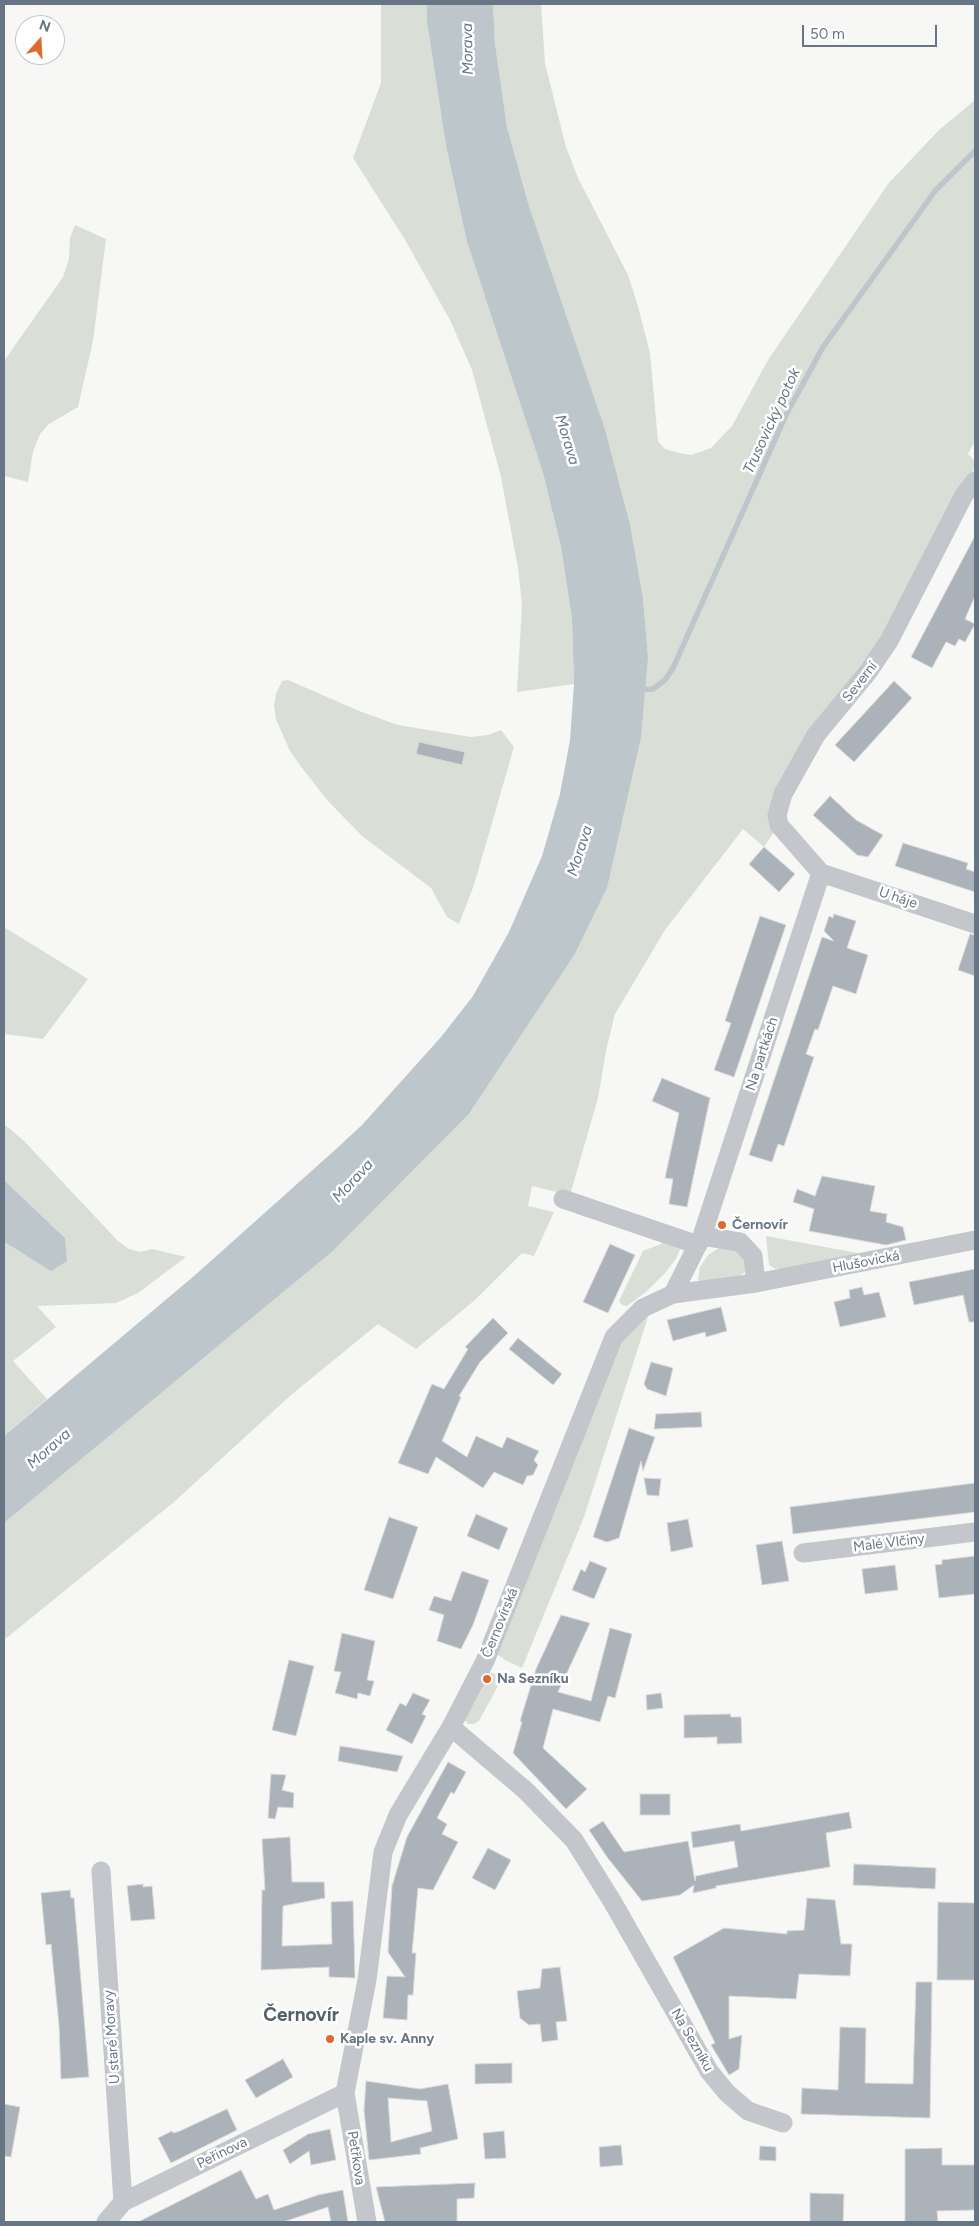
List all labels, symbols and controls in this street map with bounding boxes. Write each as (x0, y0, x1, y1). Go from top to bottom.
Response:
north arrow (15, 15, 65, 65)
scale bar (804, 15, 939, 47)
text: N (37, 16, 53, 36)
water label: Morava (459, 23, 477, 75)
text: 50 m (810, 25, 845, 43)
water label: Trusovický potok (740, 365, 804, 477)
water label: Morava (551, 413, 583, 467)
street label: Severní (839, 658, 881, 706)
water label: Morava (563, 824, 597, 878)
street label: U háje (876, 884, 920, 912)
street label: Na partkách (742, 1015, 782, 1093)
water label: Morava (329, 1156, 377, 1206)
place label: Černovír (732, 1217, 788, 1233)
marker: Černovír (716, 1219, 728, 1231)
street label: Hlušovická (831, 1247, 901, 1277)
water label: Morava (24, 1425, 74, 1473)
street label: Malé Vlčiny (852, 1530, 926, 1556)
street label: Černovírská (478, 1586, 522, 1660)
place label: Na Sezníku (497, 1671, 569, 1687)
marker: Na Sezníku (481, 1673, 493, 1685)
street label: U staré Moravy (100, 1989, 124, 2085)
district label: Černovír (263, 2004, 339, 2026)
street label: Na Sezníku (667, 2005, 717, 2075)
place label: Kaple sv. Anny (340, 2031, 434, 2047)
marker: Kaple sv. Anny (324, 2033, 336, 2045)
street label: Petřkova (343, 2130, 369, 2186)
street label: Peřinova (194, 2134, 250, 2172)

